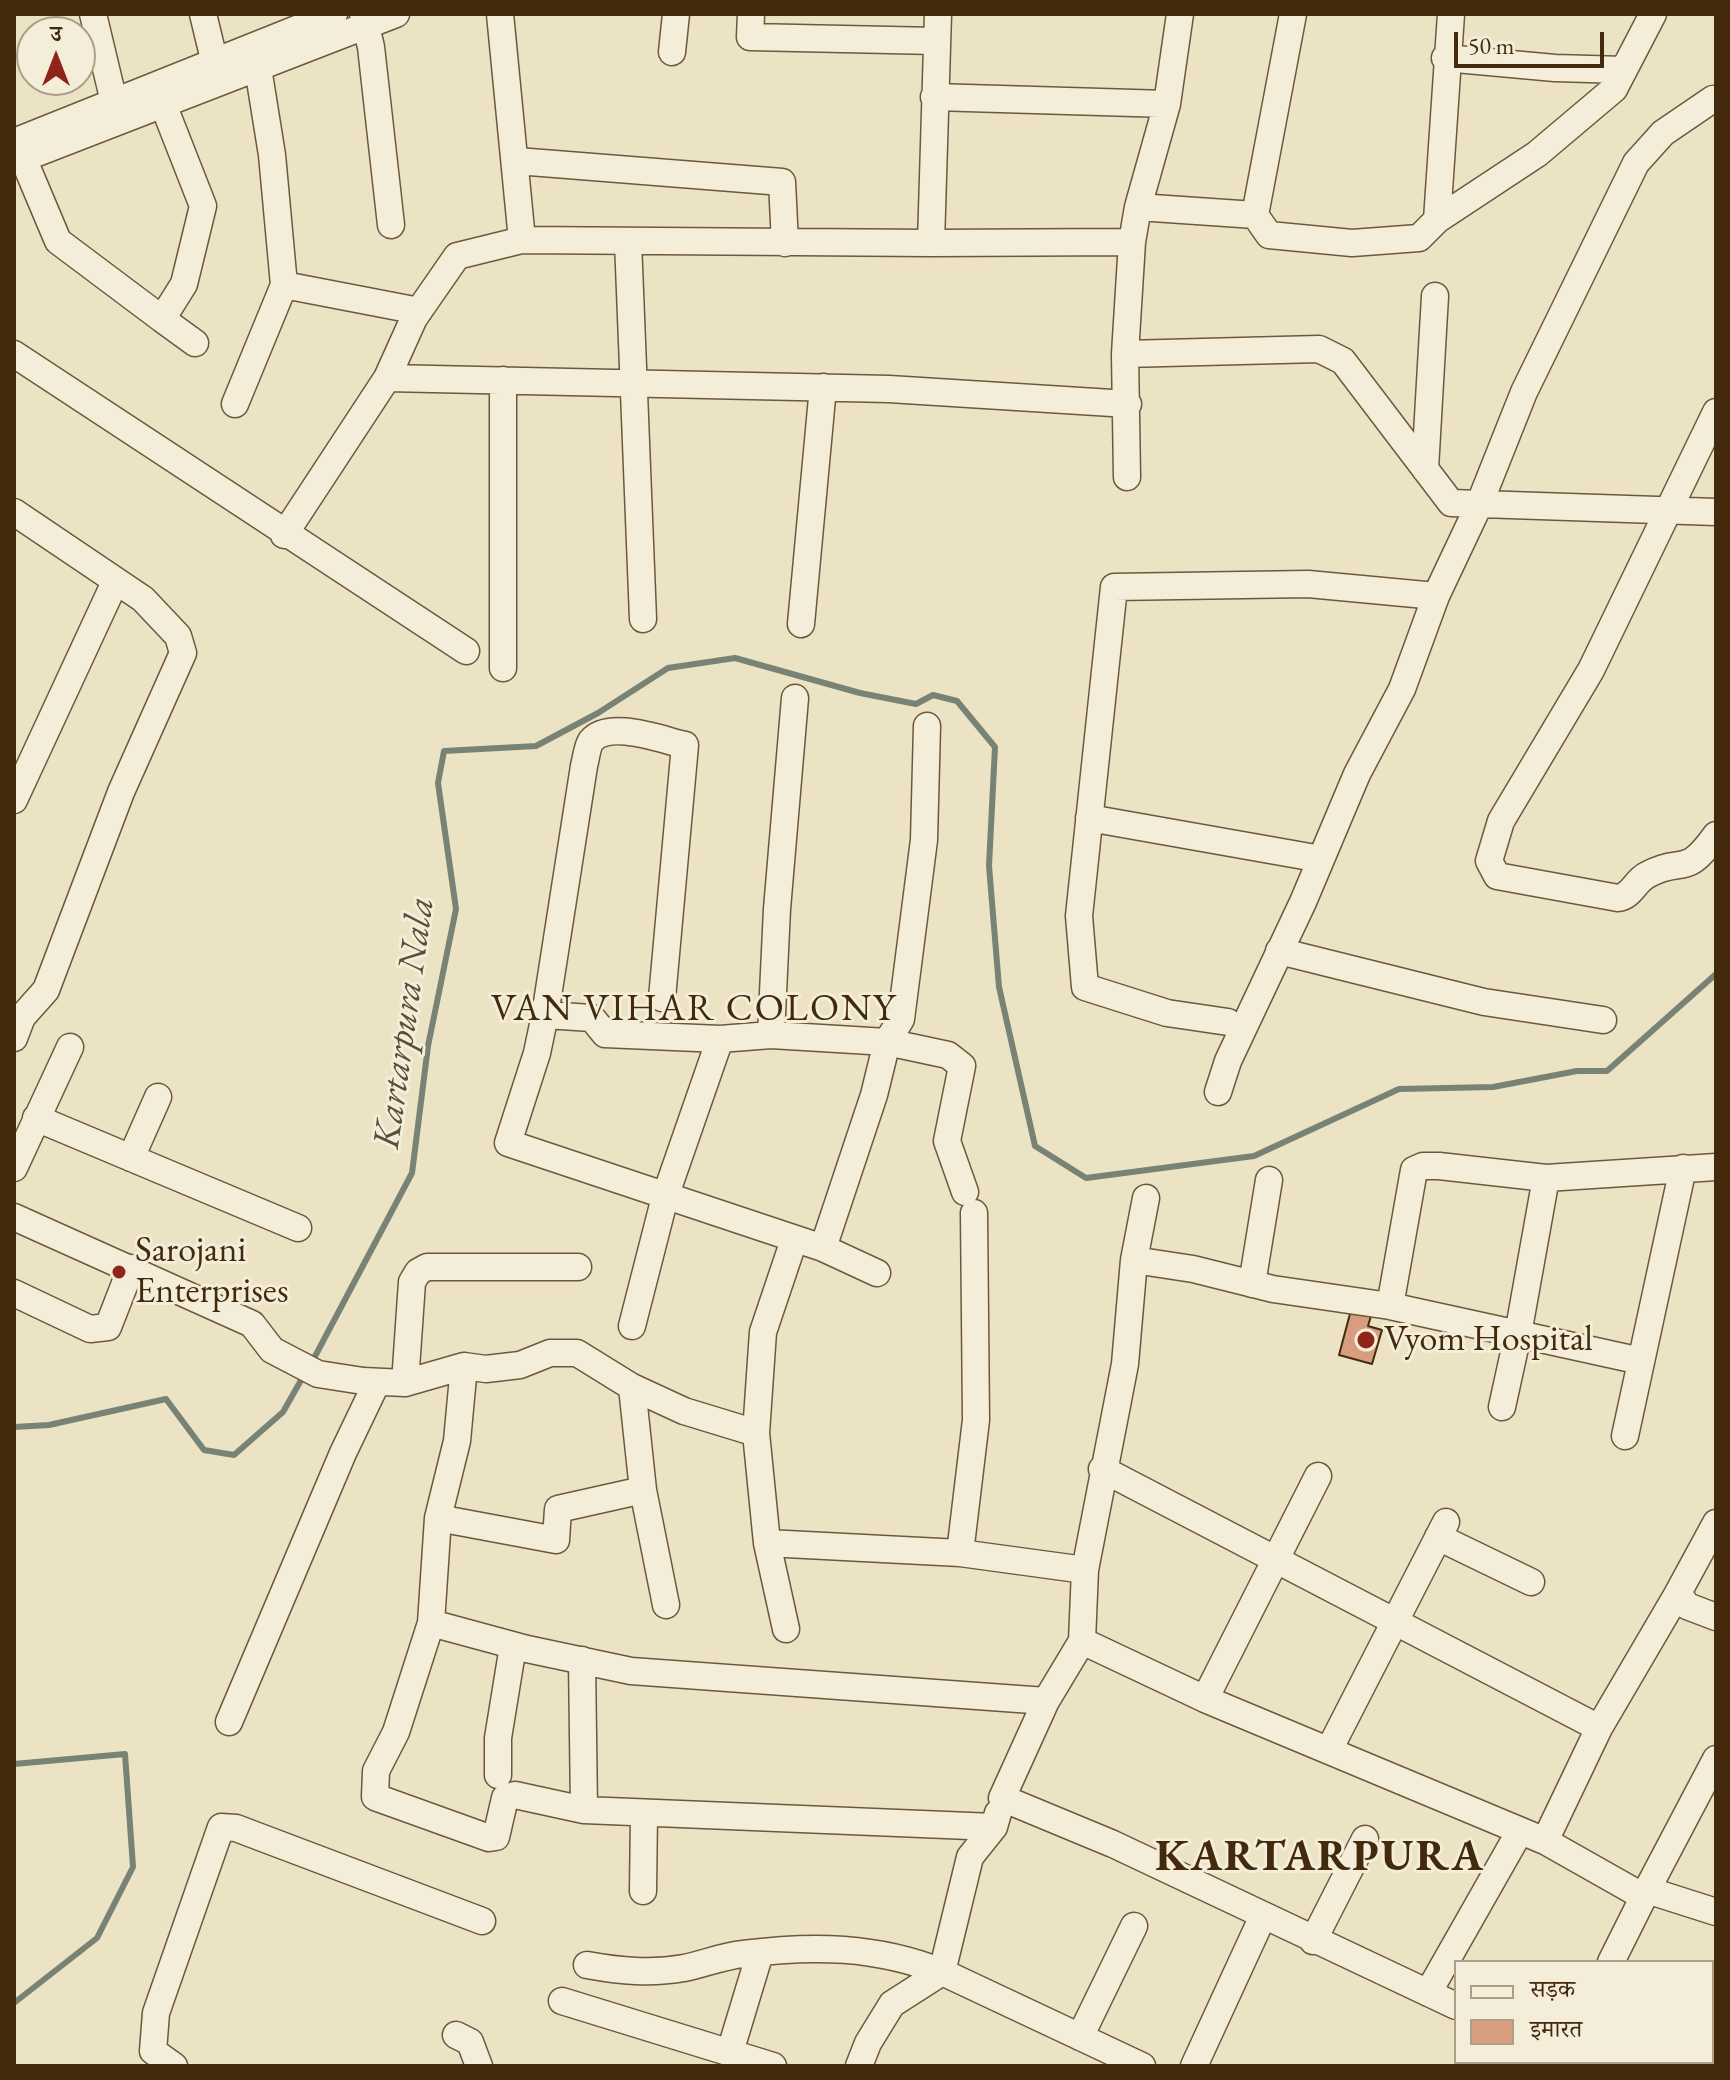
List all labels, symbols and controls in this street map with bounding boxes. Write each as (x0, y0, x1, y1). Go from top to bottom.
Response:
north arrow (16, 16, 96, 96)
scale bar (1458, 16, 1608, 66)
text: उ (50, 19, 62, 48)
text: 50 m (1468, 30, 1515, 61)
water label: Kartarpura Nala (365, 894, 445, 1152)
district label: VAN VIHAR COLONY (491, 987, 897, 1033)
place label: Sarojani Enterprises (135, 1229, 289, 1314)
marker: Sarojani Enterprises (110, 1263, 128, 1281)
place label: Vyom Hospital (1384, 1318, 1593, 1362)
marker: Vyom Hospital (1355, 1329, 1377, 1351)
district label: KARTARPURA (1155, 1832, 1485, 1884)
legend (1454, 1960, 1714, 2064)
text: सड़क (1530, 1973, 1575, 2004)
text: इमारत (1530, 2013, 1582, 2044)

